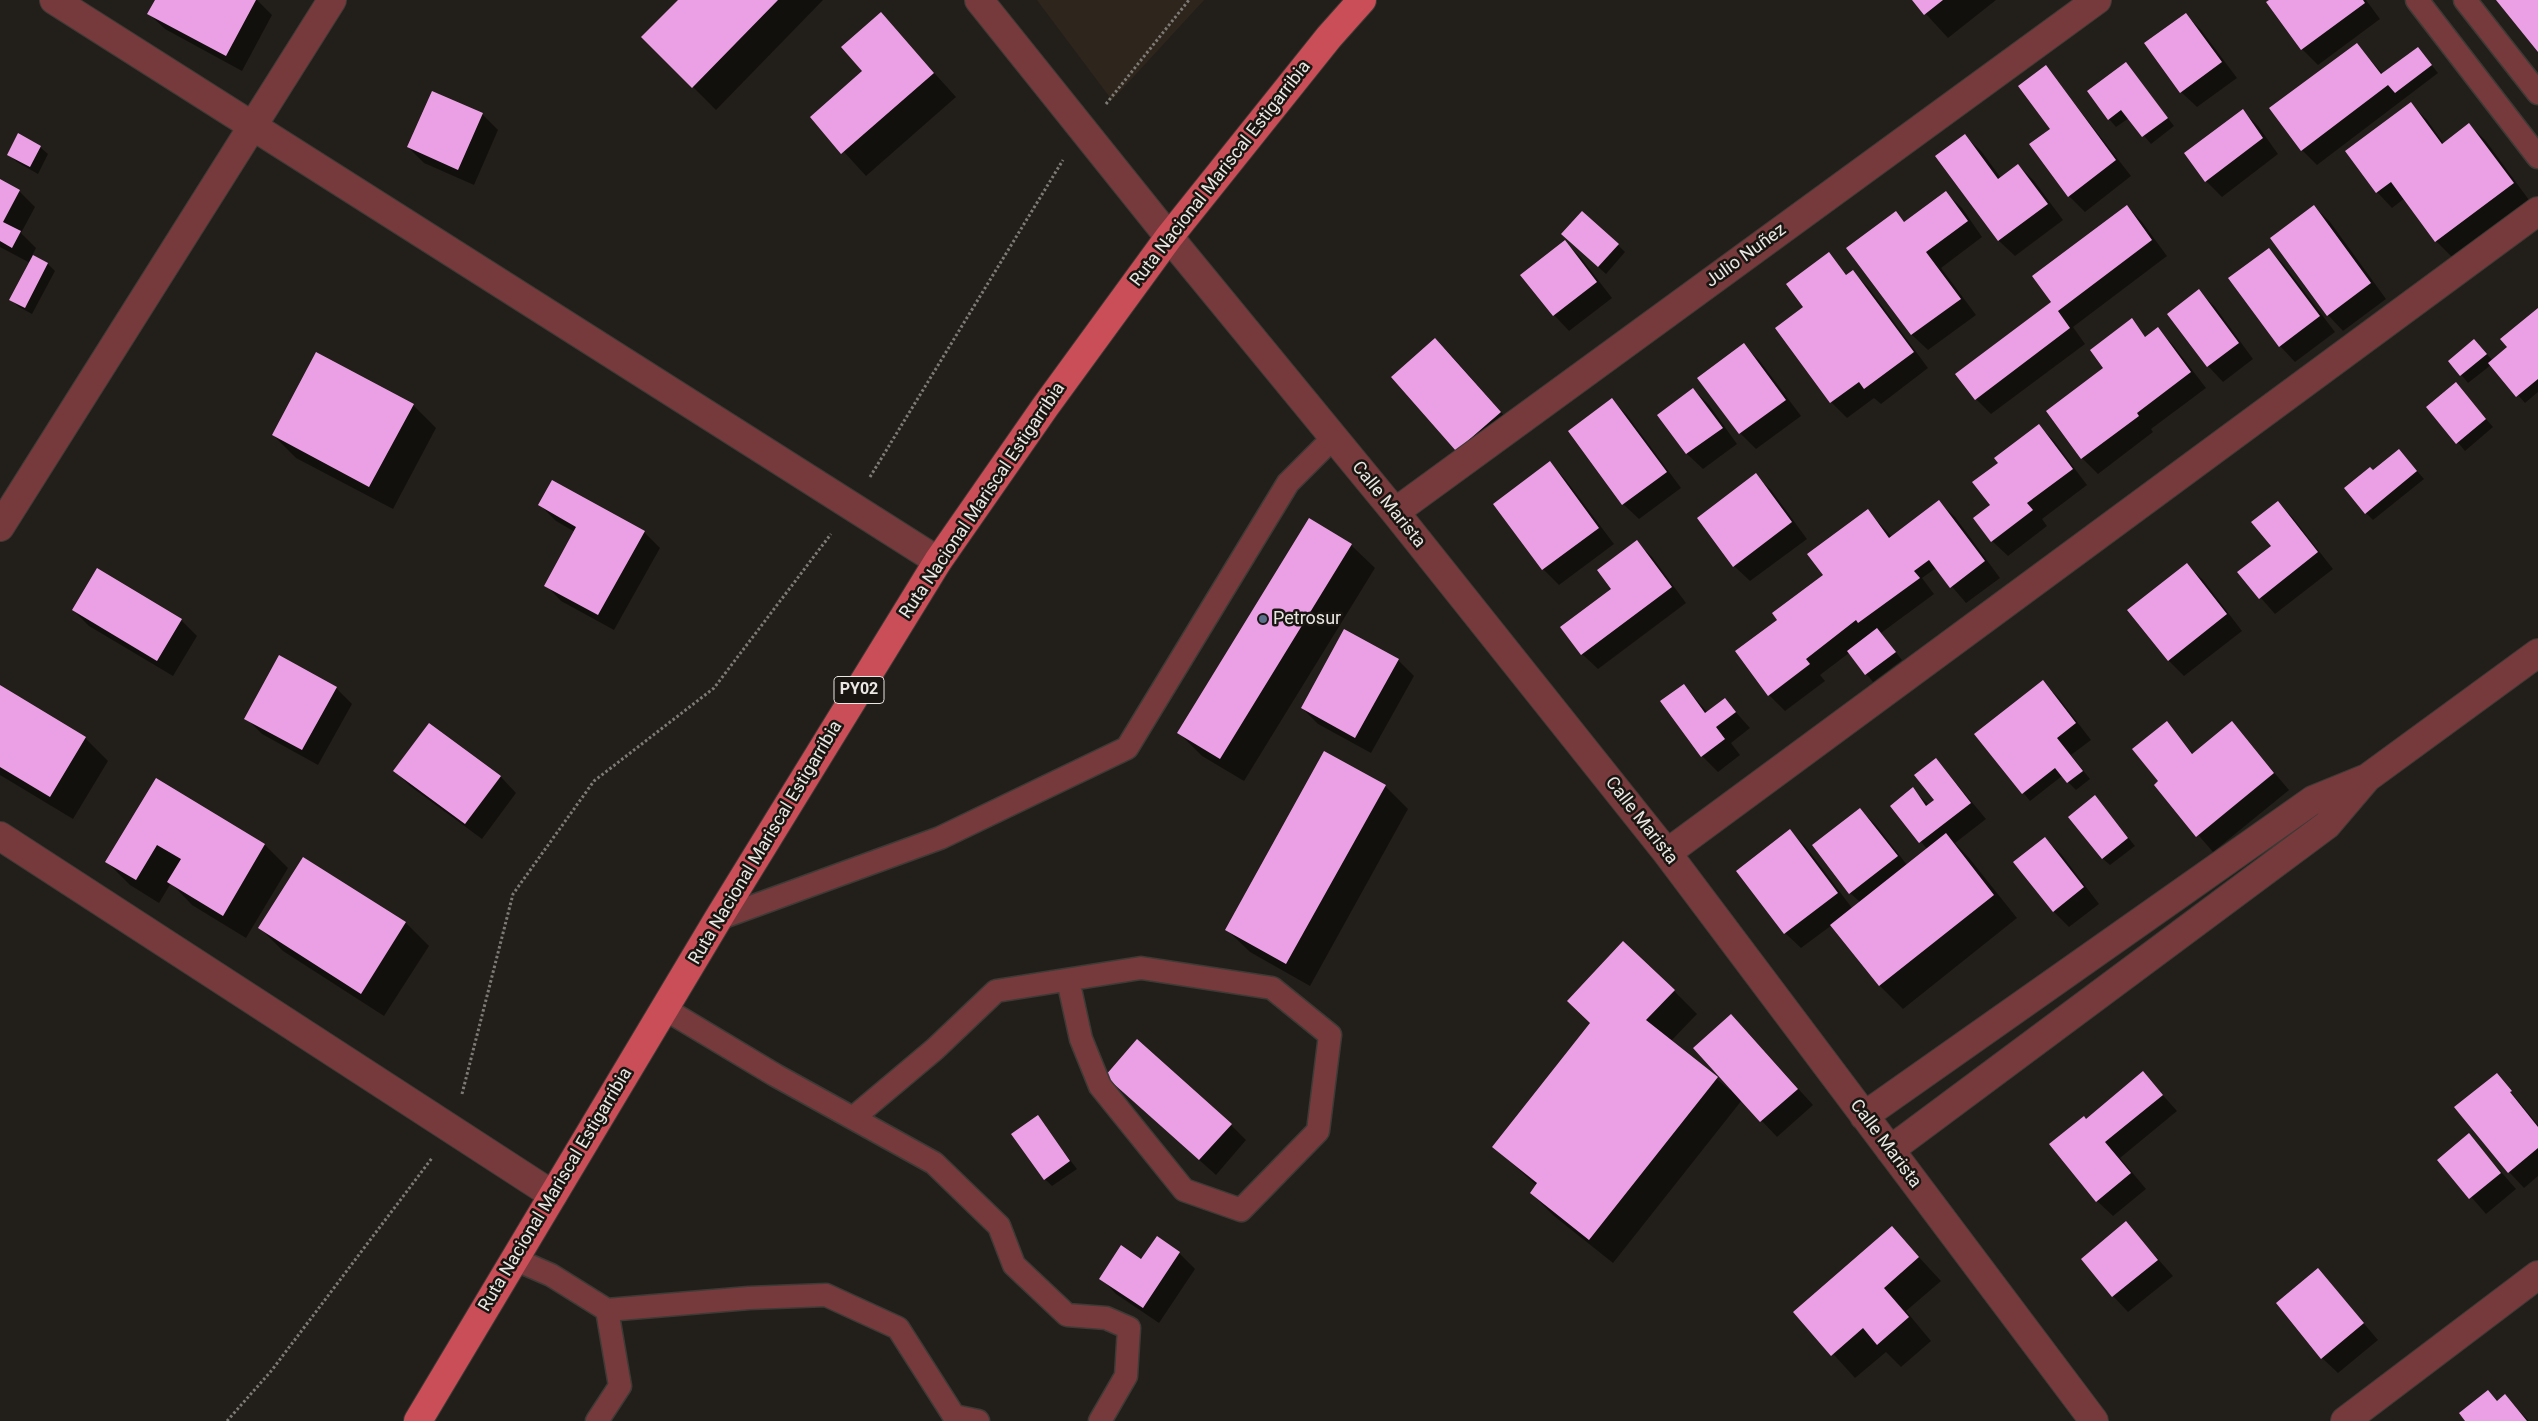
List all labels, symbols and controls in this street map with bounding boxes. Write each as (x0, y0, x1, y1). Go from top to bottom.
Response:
street label: Ruta Nacional Mariscal Estigarribia (1126, 57, 1316, 291)
street label: Julio Nuñez (1701, 219, 1791, 293)
street label: Ruta Nacional Mariscal Estigarribia (896, 379, 1070, 623)
street label: Calle Marista (1346, 457, 1430, 553)
place label: Petrosur (1273, 608, 1341, 630)
marker: Petrosur (1257, 613, 1269, 625)
road number: PY02 (834, 676, 884, 704)
street label: Ruta Nacional Mariscal Estigarribia (685, 717, 847, 969)
street label: Calle Marista (1600, 773, 1682, 869)
street label: Ruta Nacional Mariscal Estigarribia (475, 1064, 637, 1316)
street label: Calle Marista (1845, 1095, 1925, 1193)

